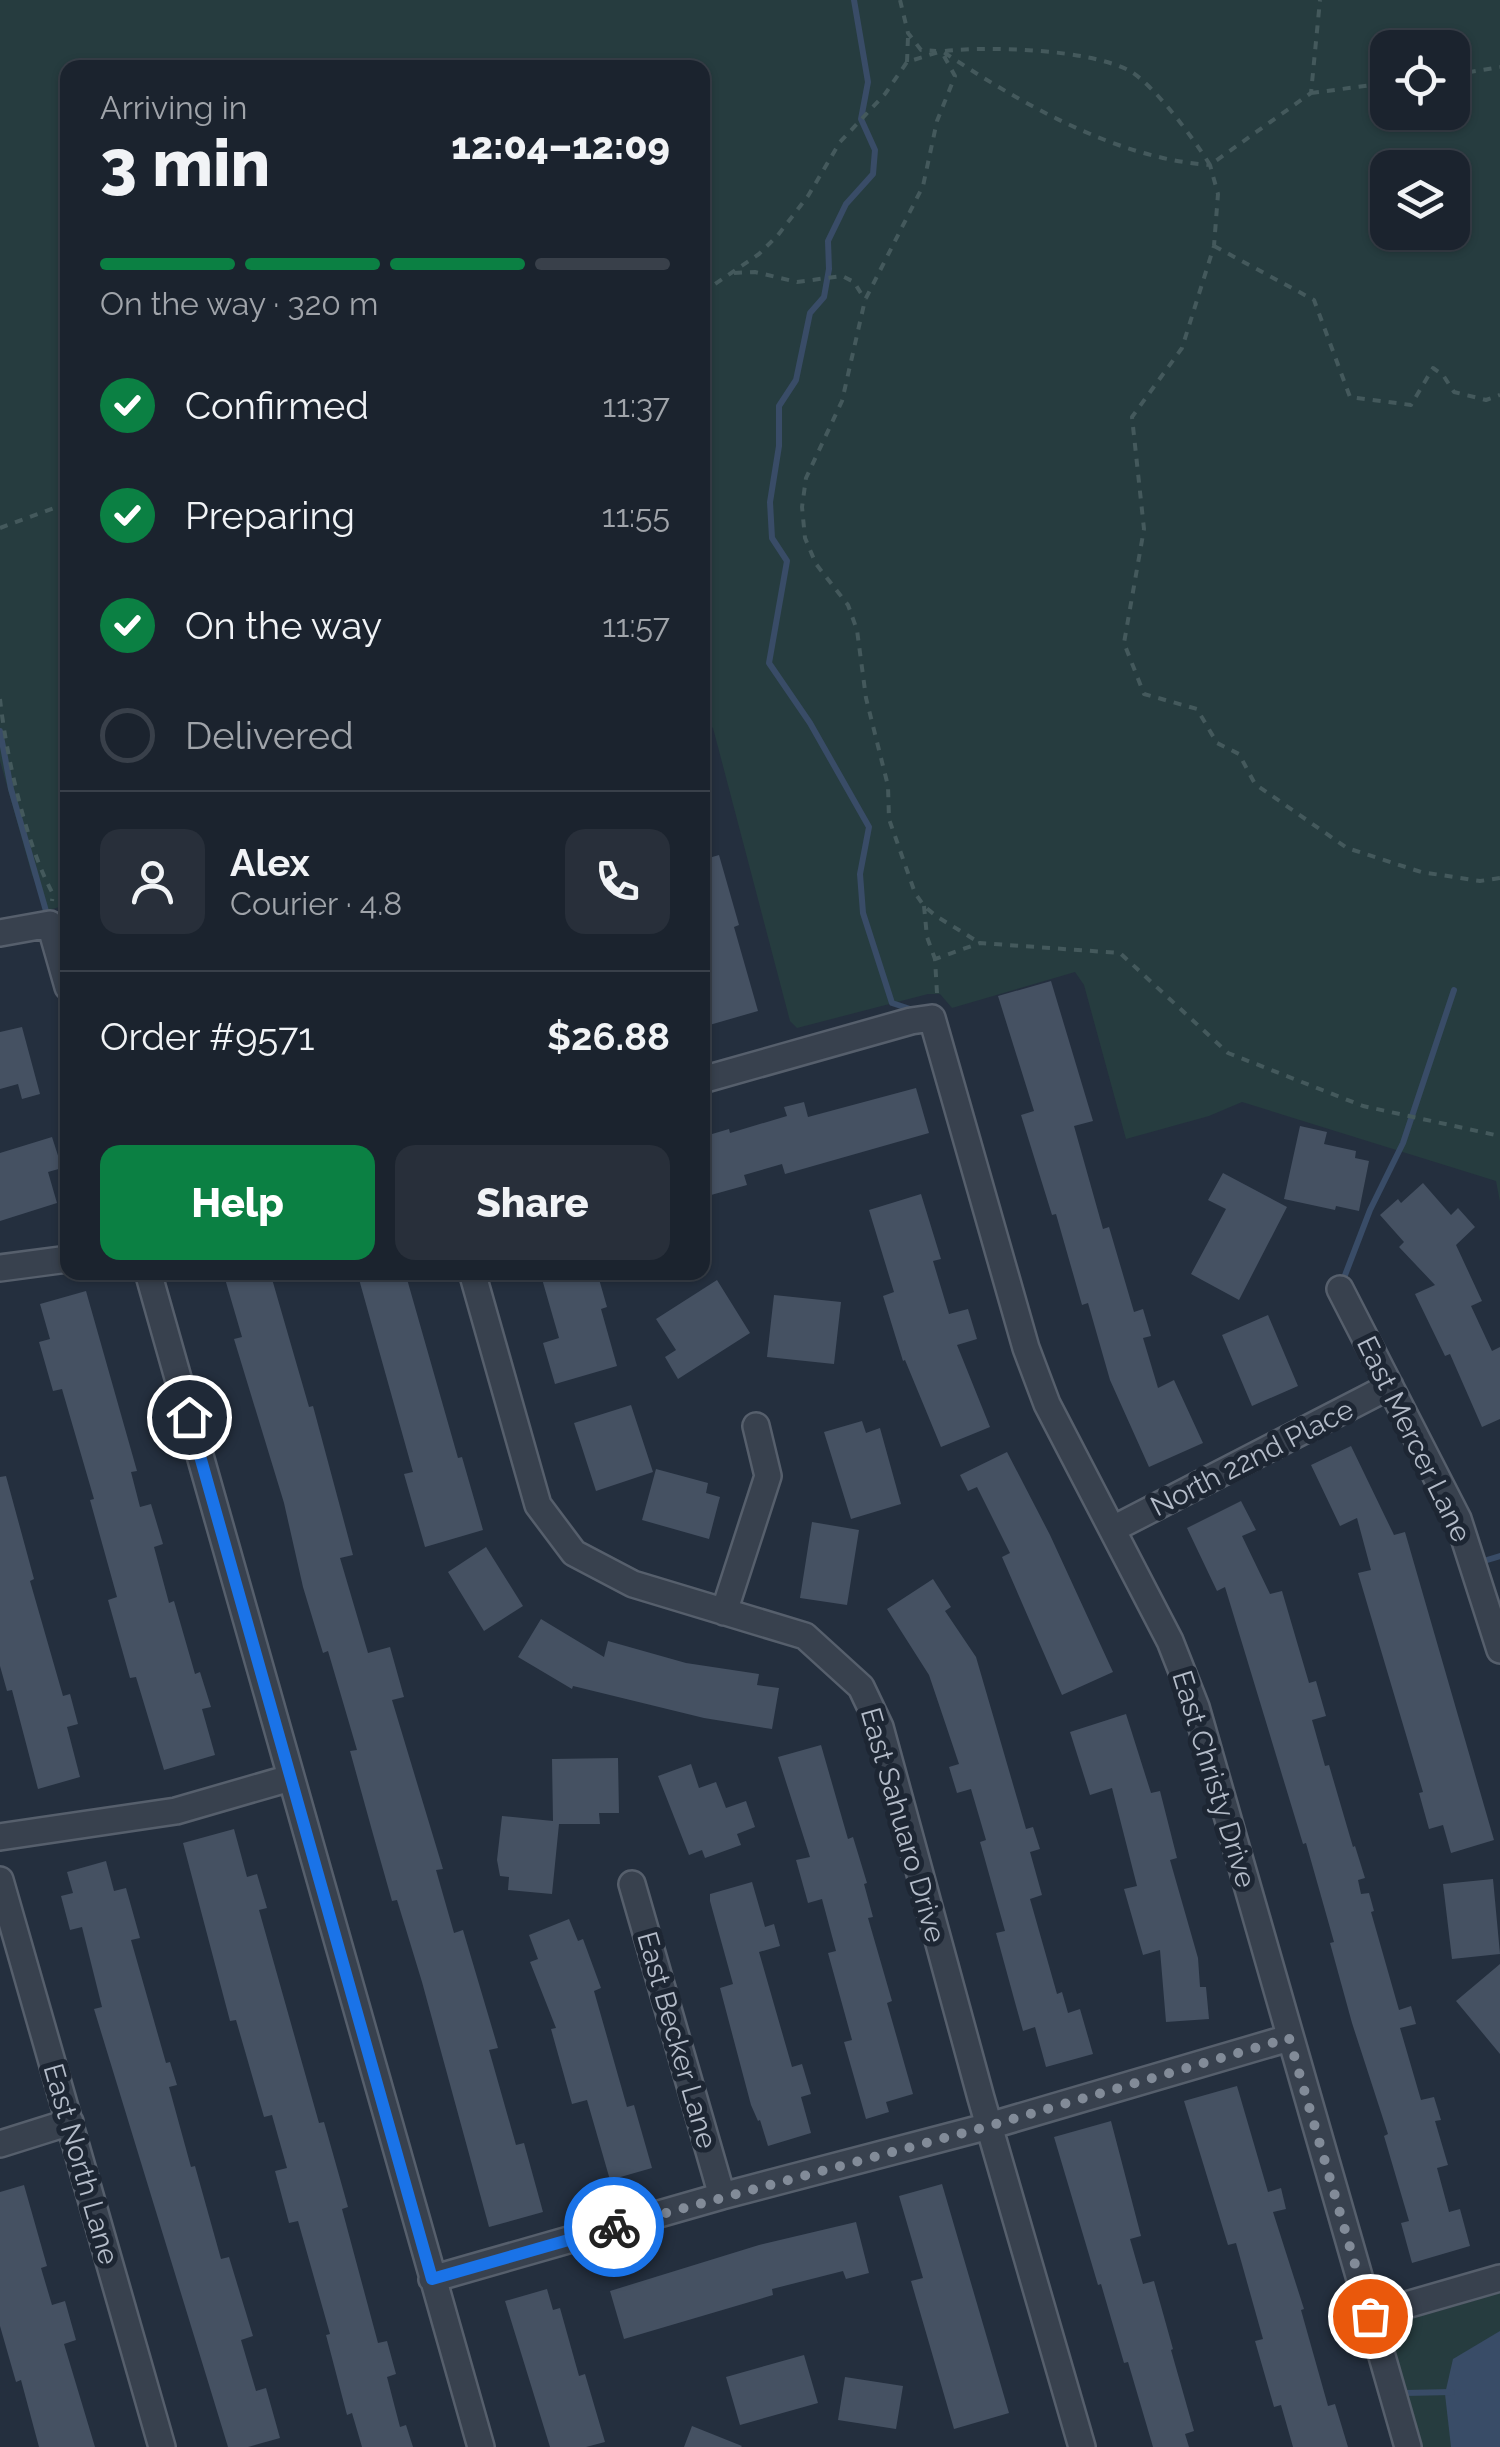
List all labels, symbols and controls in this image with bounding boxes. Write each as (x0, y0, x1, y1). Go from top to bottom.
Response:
map controls (1370, 30, 1470, 250)
button: locate (1370, 30, 1470, 130)
text: Arriving in (100, 89, 247, 126)
text: 12:04–12:09 (451, 123, 670, 168)
text: 3 min (100, 125, 270, 201)
button: layers (1370, 150, 1470, 250)
text: On the way · 320 m (100, 285, 378, 322)
icon: check (100, 378, 155, 433)
text: Confirmed (185, 383, 369, 428)
text: 11:37 (603, 387, 670, 424)
icon: check (100, 488, 155, 543)
text: Preparing (185, 493, 355, 538)
text: 11:55 (602, 497, 670, 534)
icon: check (100, 598, 155, 653)
text: On the way (185, 603, 382, 648)
text: 11:57 (602, 607, 670, 644)
text: Delivered (185, 713, 354, 758)
button: person (100, 829, 205, 934)
button: phone (565, 829, 670, 934)
text: Alex (230, 840, 310, 885)
text: Courier · 4.8 (230, 885, 402, 922)
text: Order #9571 (100, 1014, 315, 1059)
text: $26.88 (547, 1014, 670, 1059)
button: Help (100, 1145, 375, 1260)
button: Share (395, 1145, 670, 1260)
street label: East Mercer Lane (1350, 1331, 1478, 1547)
pin (147, 1375, 232, 1460)
icon: home (162, 1390, 217, 1445)
street label: North 22nd Place (1145, 1393, 1359, 1523)
street label: East Christy Drive (1165, 1667, 1263, 1891)
street label: East Sahuaro Drive (854, 1704, 952, 1946)
street label: East Becker Lane (630, 1928, 724, 2152)
street label: East North Lane (37, 2060, 125, 2268)
courier (564, 2177, 664, 2277)
icon: bike (587, 2200, 642, 2255)
pin (1328, 2274, 1413, 2359)
icon: bag (1343, 2289, 1398, 2344)

